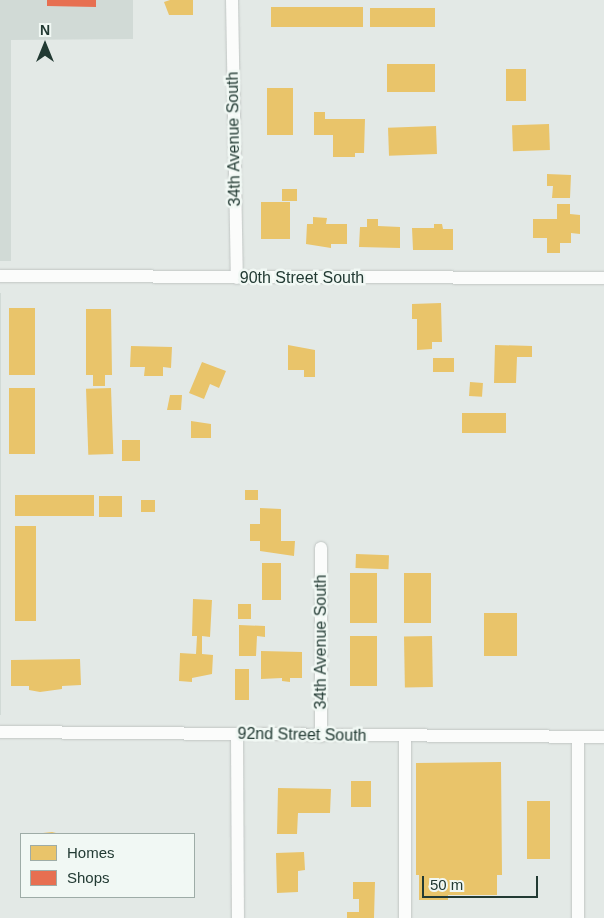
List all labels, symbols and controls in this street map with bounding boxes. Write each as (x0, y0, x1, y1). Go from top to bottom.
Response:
north arrow (20, 20, 70, 70)
text: N (40, 22, 50, 38)
street label: 34th Avenue South (223, 71, 245, 207)
street label: 90th Street South (240, 268, 364, 288)
street label: 34th Avenue South (311, 574, 331, 710)
street label: 92nd Street South (237, 724, 367, 746)
legend (20, 833, 195, 898)
text: Homes (67, 844, 115, 861)
scale bar (424, 866, 540, 898)
text: Shops (67, 869, 110, 886)
text: 50 m (430, 876, 463, 893)

